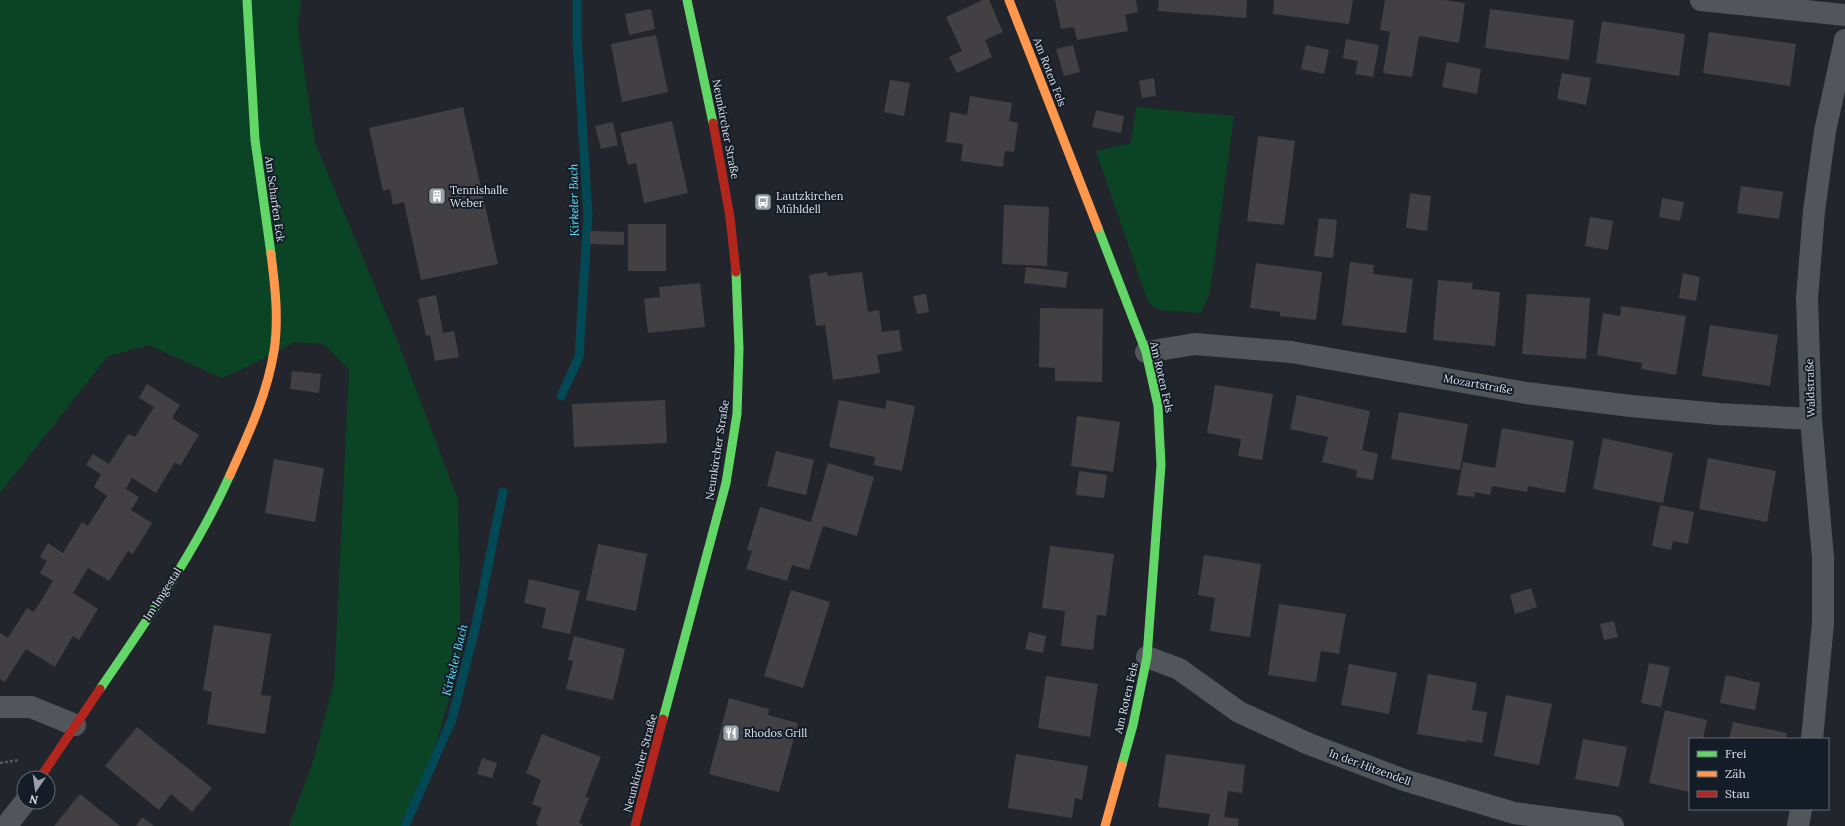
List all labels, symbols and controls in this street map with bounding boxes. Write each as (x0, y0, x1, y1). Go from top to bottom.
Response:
street label: Am Roten Fels (1030, 35, 1070, 108)
street label: Neunkircher Straße (709, 78, 743, 180)
street label: Am Scharfen Eck (262, 154, 288, 243)
water label: Kirkeler Bach (565, 163, 582, 237)
place label: Tennishalle Weber (450, 183, 508, 210)
building icon: Tennishalle Weber (427, 186, 447, 206)
place label: Lautzkirchen Mühldell (776, 189, 844, 216)
bus stop icon: Lautzkirchen Mühldell (753, 192, 773, 212)
street label: Am Roten Fels (1147, 339, 1177, 414)
street label: Waldstraße (1802, 358, 1818, 418)
street label: Mozartstraße (1442, 371, 1514, 397)
street label: Neunkircher Straße (702, 399, 732, 501)
street label: Im Imgestal (140, 565, 184, 623)
water label: Kirkeler Bach (438, 622, 471, 697)
street label: Am Roten Fels (1111, 661, 1141, 736)
street label: Neunkircher Straße (620, 712, 660, 814)
restaurant icon: Rhodos Grill (721, 723, 741, 743)
place label: Rhodos Grill (744, 726, 807, 740)
legend (1689, 738, 1829, 810)
street label: In der Hitzendell (1327, 746, 1413, 788)
text: Frei (1725, 746, 1746, 761)
text: Zäh (1725, 766, 1746, 781)
north arrow (16, 770, 56, 810)
text: Stau (1725, 786, 1750, 801)
text: N (28, 792, 39, 808)

